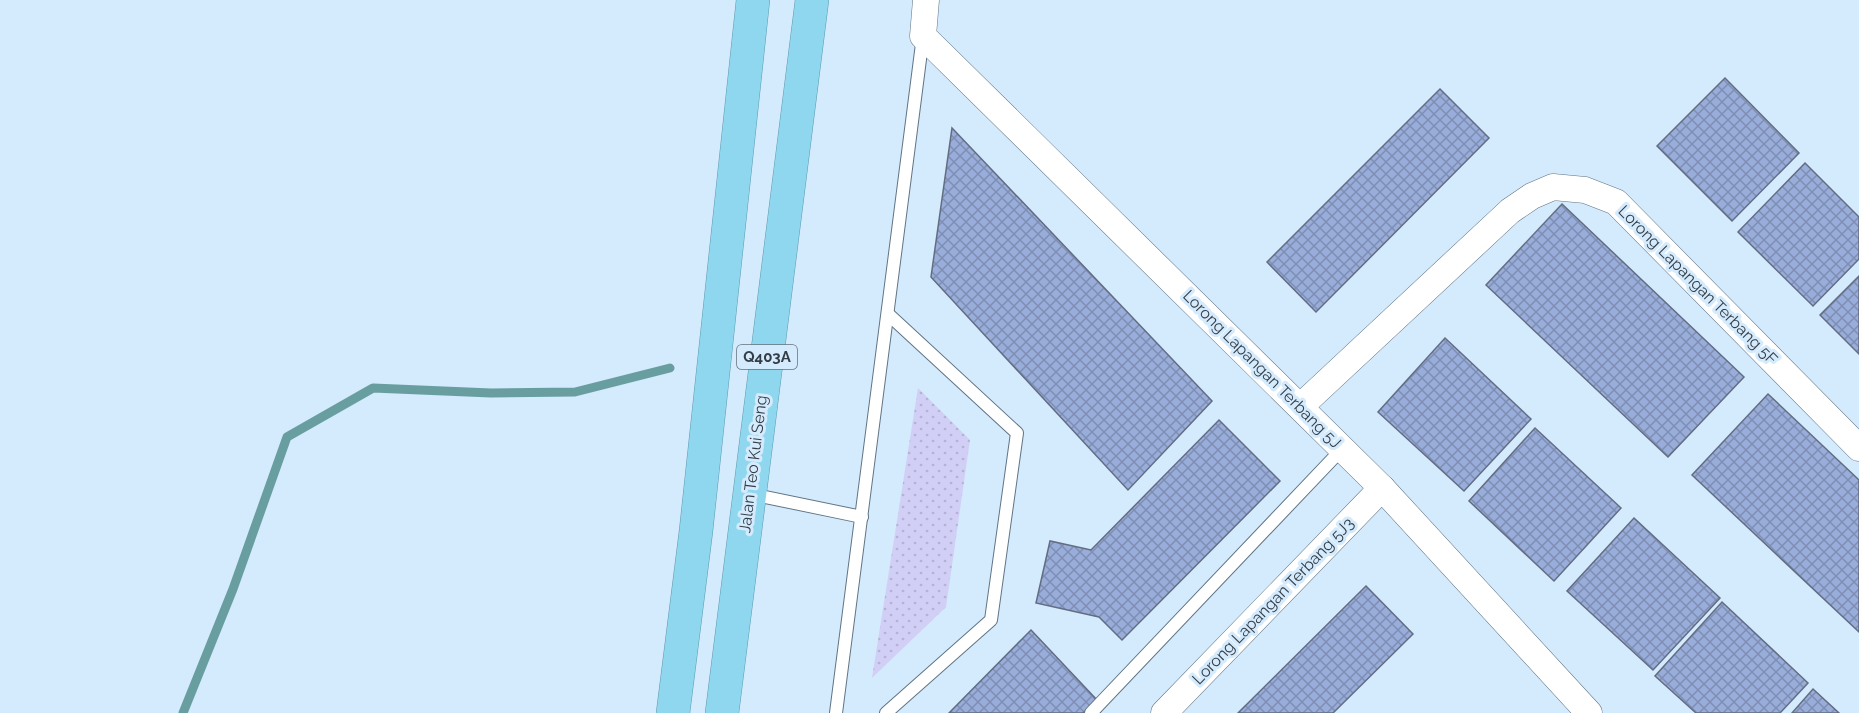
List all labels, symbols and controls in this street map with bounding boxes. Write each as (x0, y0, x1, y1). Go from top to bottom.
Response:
street label: Lorong Lapangan Terbang 5F (1614, 201, 1782, 369)
street label: Lorong Lapangan Terbang 5J (1179, 286, 1345, 452)
road number: Q403A (737, 345, 797, 369)
street label: Jalan Teo Kui Seng (735, 394, 771, 534)
street label: Lorong Lapangan Terbang 5J3 (1188, 514, 1358, 688)

